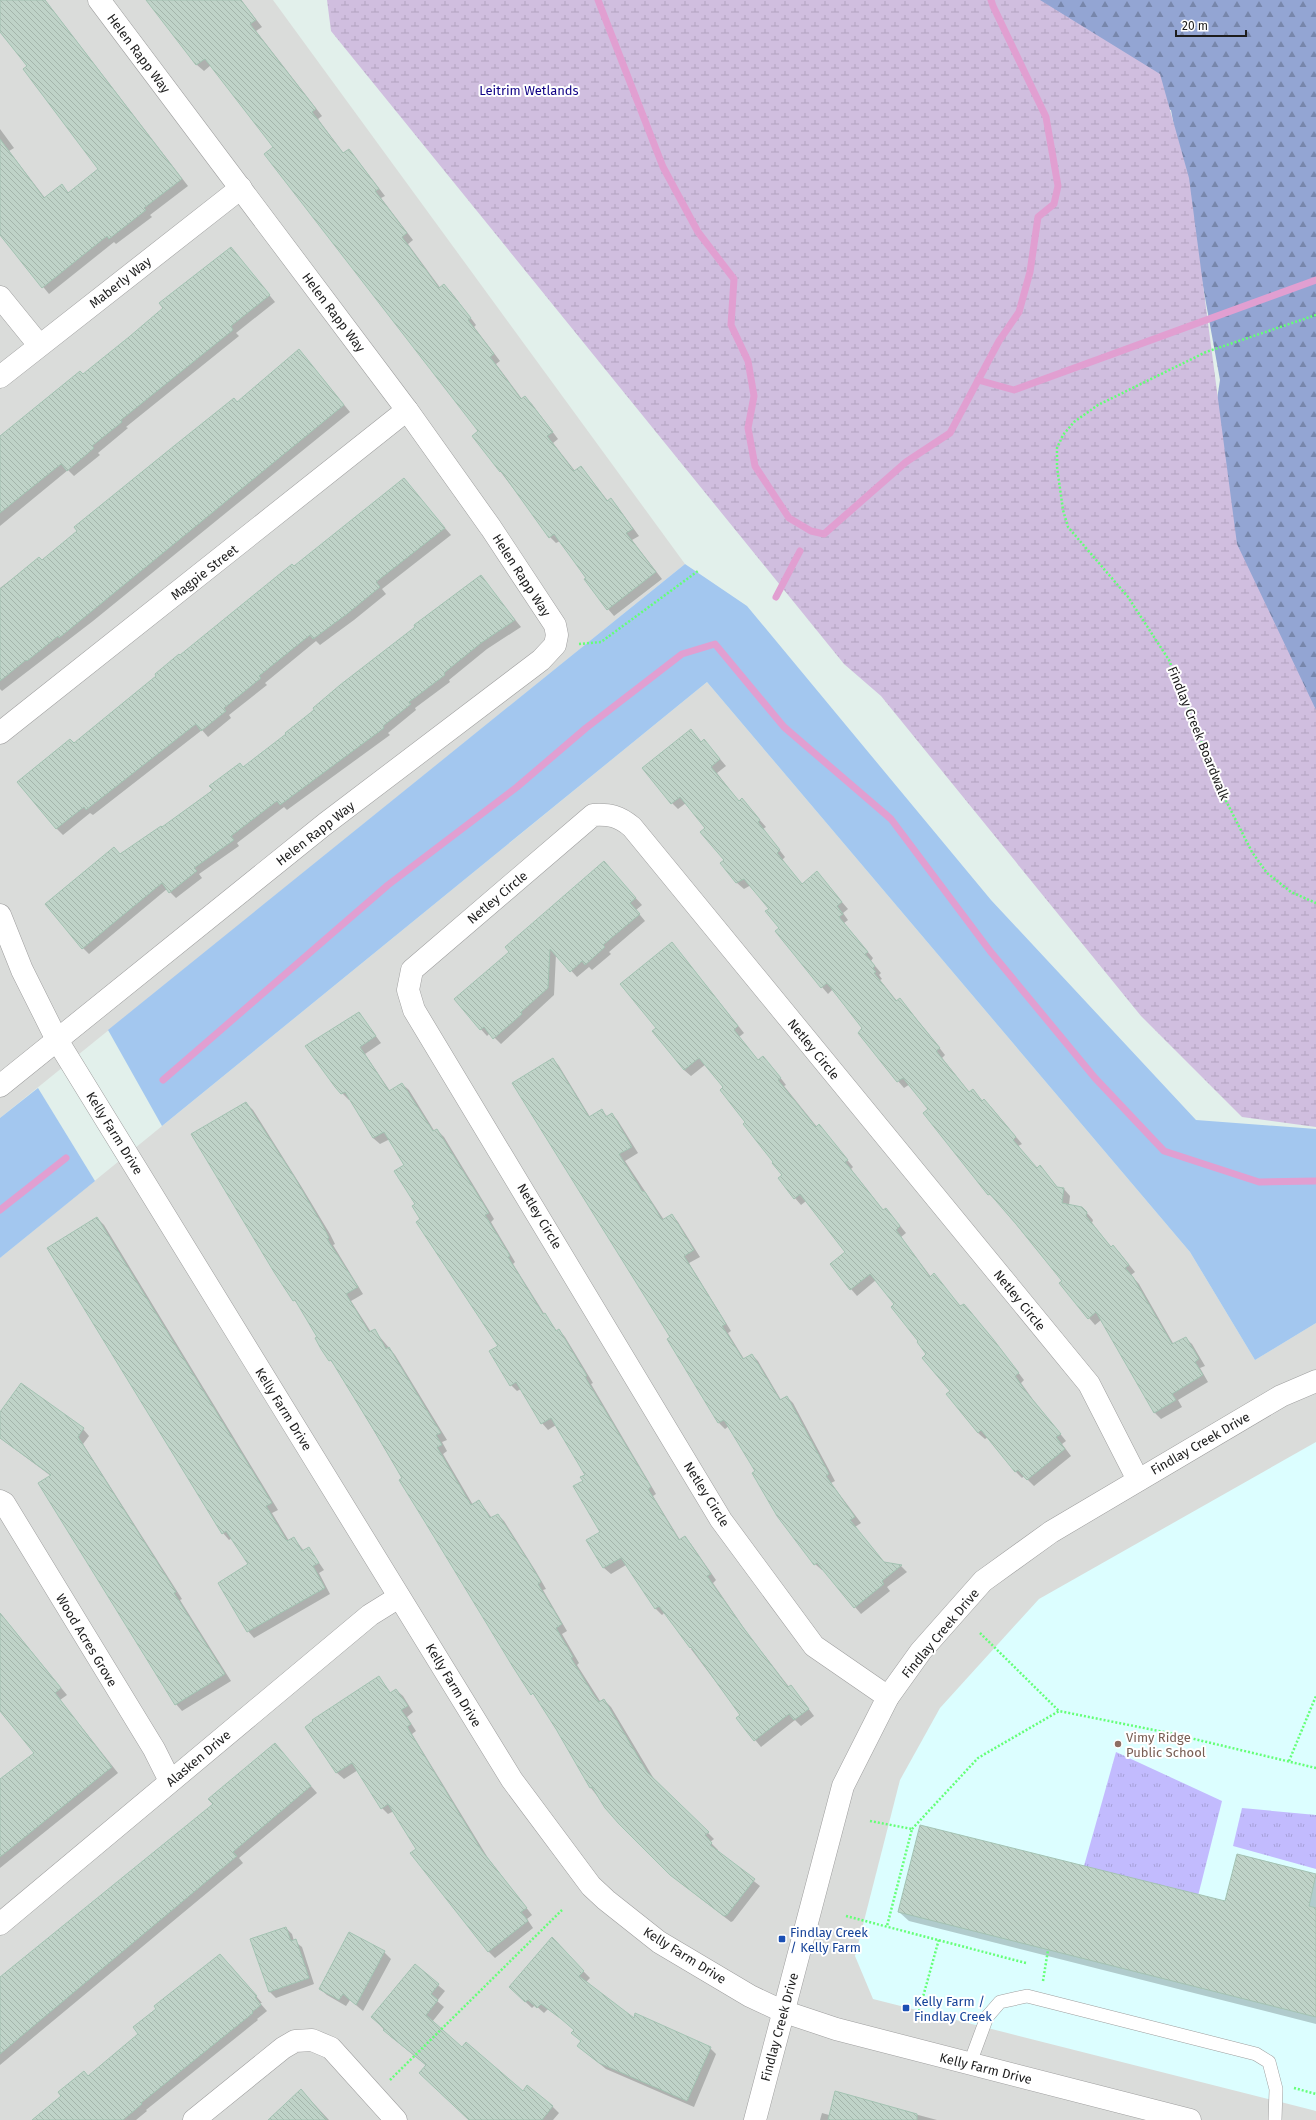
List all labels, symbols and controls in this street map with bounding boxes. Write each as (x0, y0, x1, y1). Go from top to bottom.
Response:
street label: Helen Rapp Way (104, 11, 174, 96)
scale bar (1176, 12, 1246, 38)
text: 20 m (1182, 19, 1208, 33)
park label: Leitrim Wetlands (479, 83, 579, 98)
street label: Maberly Way (86, 253, 155, 311)
street label: Helen Rapp Way (299, 270, 369, 355)
street label: Helen Rapp Way (489, 531, 554, 620)
street label: Magpie Street (168, 541, 241, 603)
street label: Findlay Creek Boardwalk (1165, 664, 1232, 803)
street label: Helen Rapp Way (273, 798, 358, 869)
street label: Netley Circle (464, 868, 530, 927)
street label: Netley Circle (785, 1016, 843, 1083)
street label: Kelly Farm Drive (83, 1089, 146, 1177)
street label: Netley Circle (514, 1181, 565, 1252)
street label: Netley Circle (991, 1267, 1049, 1334)
street label: Kelly Farm Drive (252, 1365, 315, 1453)
street label: Findlay Creek Drive (1148, 1409, 1252, 1478)
street label: Netley Circle (681, 1459, 732, 1530)
street label: Findlay Creek Drive (899, 1586, 982, 1681)
street label: Wood Acres Grove (53, 1591, 120, 1689)
street label: Kelly Farm Drive (423, 1641, 484, 1730)
street label: Alasken Drive (163, 1727, 234, 1790)
place label: Vimy Ridge Public School (1126, 1730, 1206, 1760)
marker: Vimy Ridge Public School (1113, 1739, 1123, 1749)
street label: Kelly Farm Drive (641, 1924, 729, 1987)
place label: Findlay Creek / Kelly Farm (790, 1925, 868, 1955)
marker: Findlay Creek / Kelly Farm (777, 1934, 787, 1944)
street label: Findlay Creek Drive (758, 1971, 801, 2083)
place label: Kelly Farm / Findlay Creek (914, 1994, 992, 2024)
marker: Kelly Farm / Findlay Creek (901, 2003, 911, 2013)
street label: Kelly Farm Drive (938, 2050, 1034, 2087)

